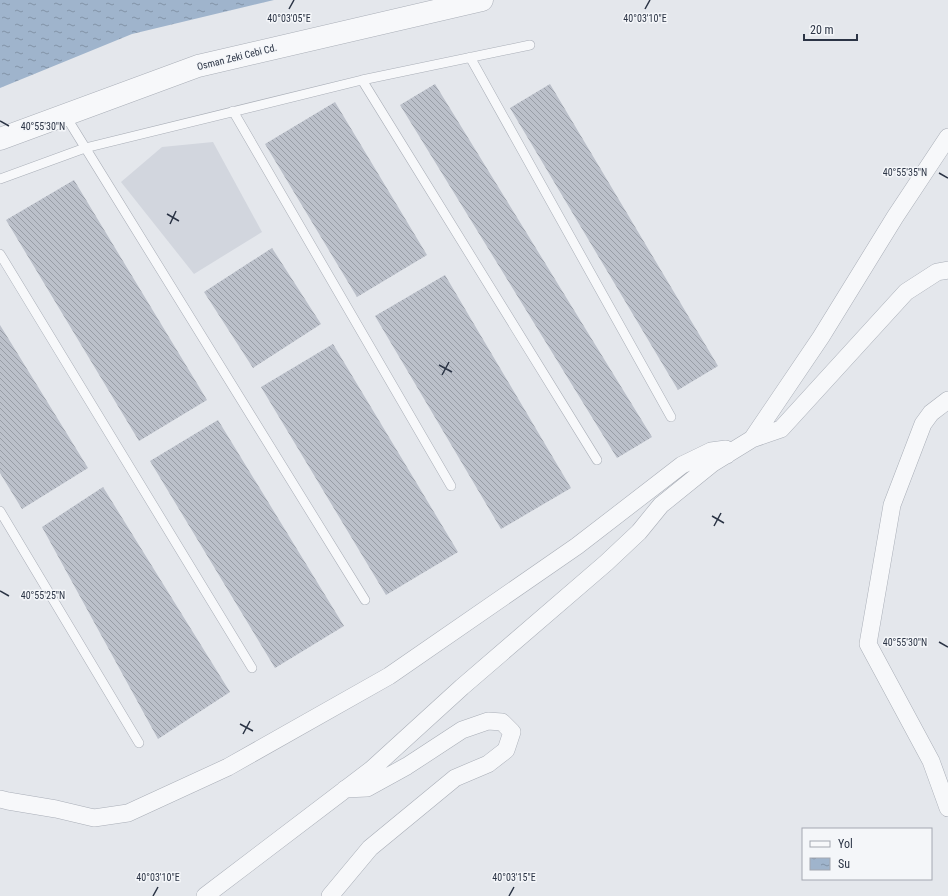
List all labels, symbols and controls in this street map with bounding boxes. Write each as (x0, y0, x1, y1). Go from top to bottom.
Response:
text: 40°03'05"E (267, 13, 311, 24)
text: 40°03'10"E (623, 13, 667, 24)
scale bar (804, 16, 857, 42)
text: 20 m (810, 23, 834, 37)
street label: Osman Zeki Cebi Cd. (196, 42, 278, 72)
text: 40°55'30"N (21, 121, 65, 132)
text: 40°55'35"N (883, 167, 927, 178)
text: 40°55'25"N (21, 590, 65, 601)
text: 40°55'30"N (883, 637, 927, 648)
legend (802, 828, 932, 880)
text: Yol (838, 837, 853, 851)
text: Su (838, 857, 850, 871)
text: 40°03'10"E (136, 872, 180, 883)
text: 40°03'15"E (492, 872, 536, 883)

